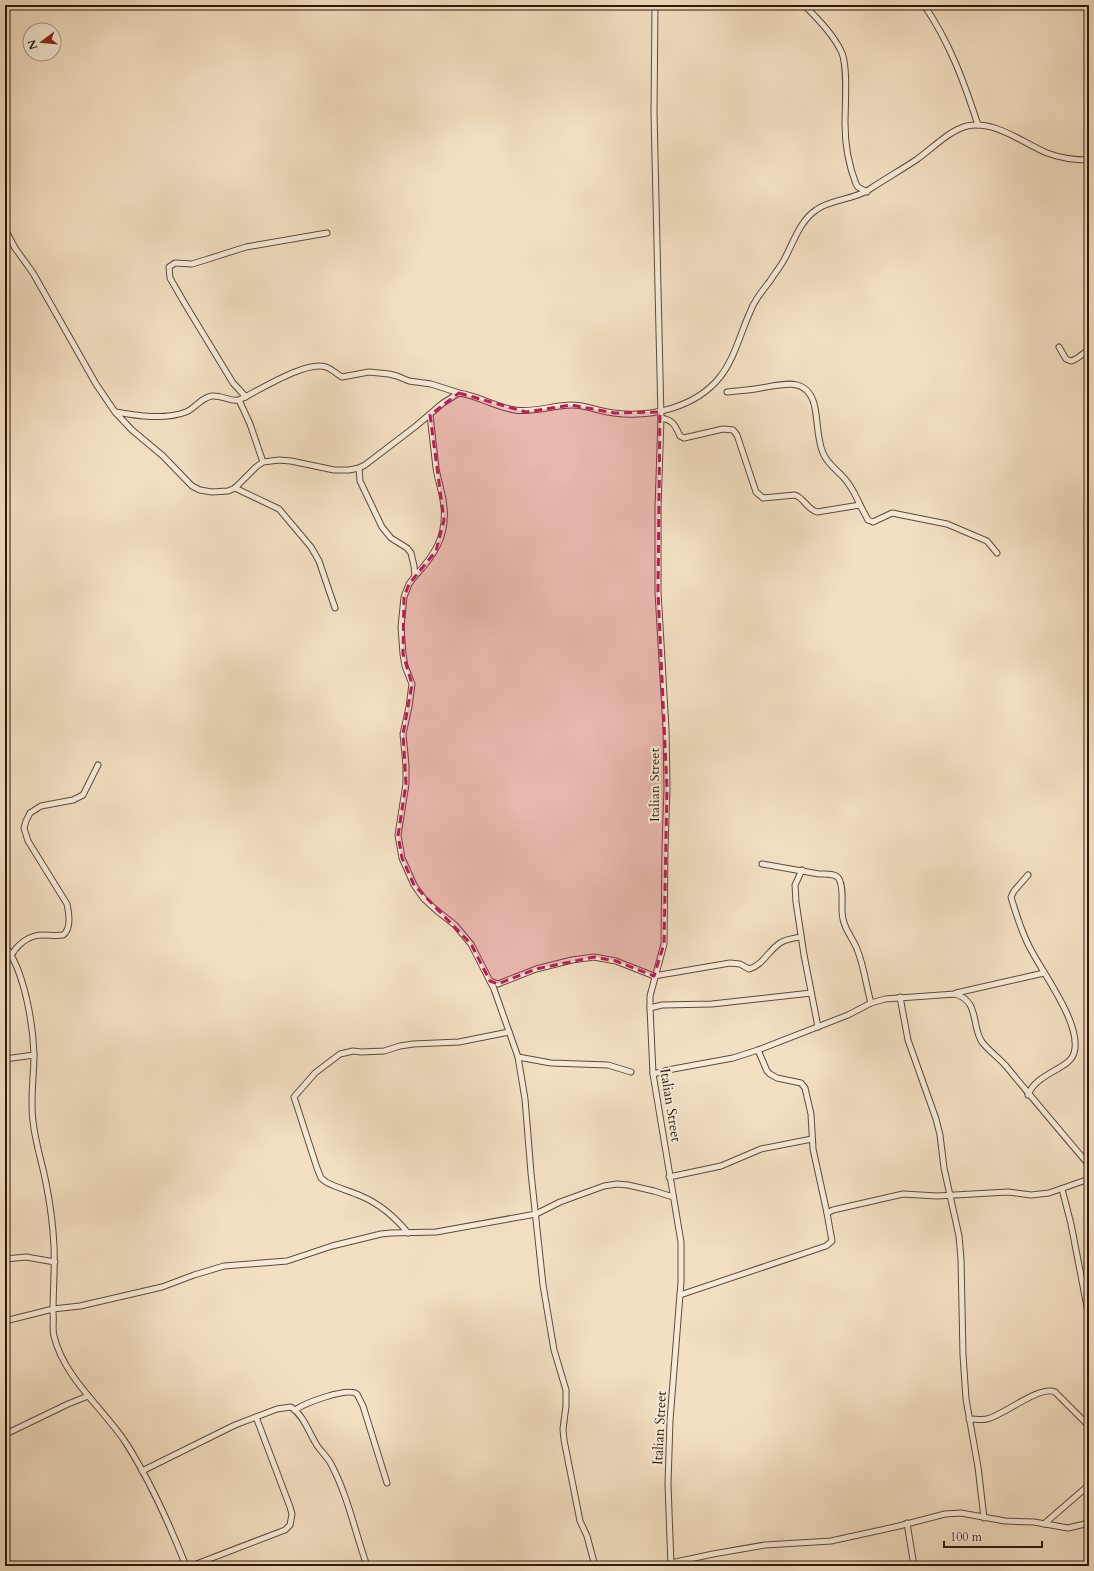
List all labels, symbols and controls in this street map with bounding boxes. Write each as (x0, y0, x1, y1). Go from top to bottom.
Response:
north arrow (22, 22, 62, 62)
text: N (24, 38, 41, 51)
street label: Italian Street (645, 747, 664, 822)
street label: Italian Street (655, 1067, 686, 1144)
street label: Italian Street (648, 1390, 671, 1466)
scale bar (944, 1523, 1042, 1549)
text: 100 m (950, 1529, 983, 1545)

